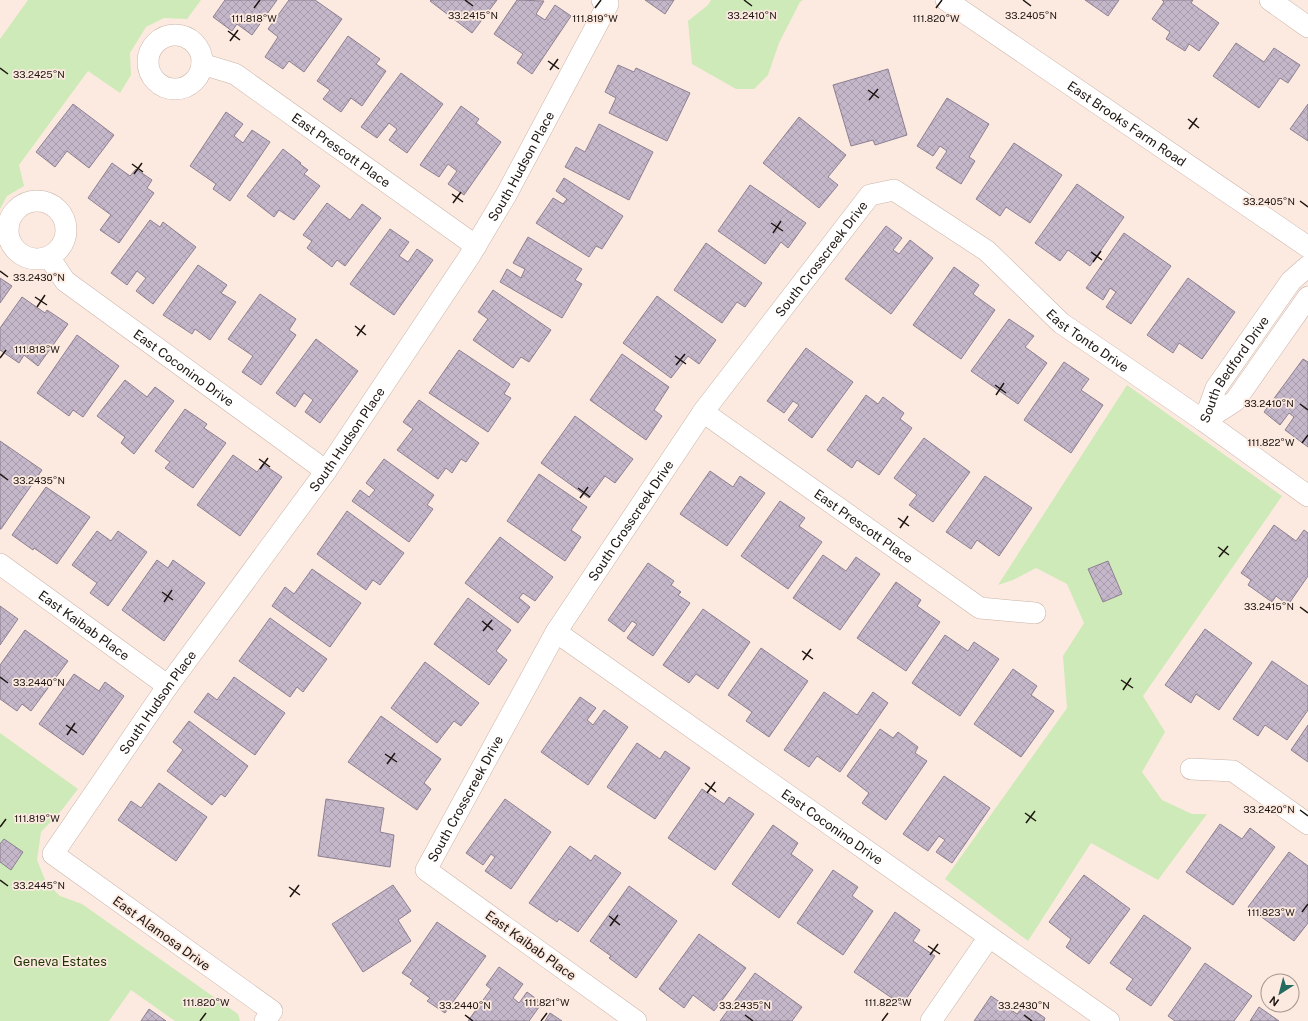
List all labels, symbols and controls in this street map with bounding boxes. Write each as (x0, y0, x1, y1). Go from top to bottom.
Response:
text: 33.2415°N (448, 9, 498, 21)
text: 33.2410°N (727, 9, 777, 21)
text: 33.2405°N (1005, 9, 1057, 21)
text: 111.818°W (231, 12, 277, 24)
text: 111.819°W (572, 12, 618, 24)
text: 111.820°W (912, 12, 960, 24)
text: 33.2425°N (13, 68, 65, 80)
street label: East Brooks Farm Road (1064, 78, 1189, 170)
street label: South Hudson Place (485, 109, 557, 224)
street label: East Prescott Place (289, 110, 393, 190)
text: 33.2405°N (1243, 195, 1295, 207)
street label: South Crosscreek Drive (772, 198, 871, 320)
text: 33.2430°N (13, 271, 65, 283)
street label: East Tonto Drive (1043, 306, 1131, 375)
street label: South Bedford Drive (1197, 313, 1272, 425)
street label: East Coconino Drive (131, 327, 237, 410)
text: 111.818°W (14, 343, 60, 355)
street label: South Hudson Place (306, 384, 388, 495)
text: 33.2410°N (1244, 397, 1294, 409)
text: 111.822°W (1247, 436, 1295, 448)
street label: South Crosscreek Drive (585, 457, 677, 584)
text: 33.2435°N (13, 474, 65, 486)
street label: East Prescott Place (811, 486, 916, 566)
street label: East Kaibab Place (36, 588, 132, 663)
text: 33.2415°N (1244, 600, 1294, 612)
street label: South Hudson Place (116, 648, 199, 757)
text: 33.2440°N (13, 676, 65, 688)
street label: South Crosscreek Drive (425, 733, 506, 865)
street label: East Coconino Drive (779, 786, 886, 868)
text: 33.2420°N (1243, 803, 1295, 815)
text: 111.819°W (14, 812, 60, 824)
text: 33.2445°N (13, 879, 65, 891)
street label: East Alamosa Drive (110, 893, 213, 974)
text: 111.823°W (1247, 906, 1295, 918)
street label: East Kaibab Place (482, 907, 579, 983)
park label: Geneva Estates (13, 954, 107, 969)
north arrow (1260, 973, 1300, 1013)
text: N (1267, 994, 1281, 1008)
text: 111.820°W (182, 996, 230, 1008)
text: 111.821°W (524, 996, 570, 1008)
text: 111.822°W (864, 996, 912, 1008)
text: 33.2440°N (439, 999, 491, 1011)
text: 33.2435°N (719, 999, 771, 1011)
text: 33.2430°N (998, 999, 1050, 1011)

